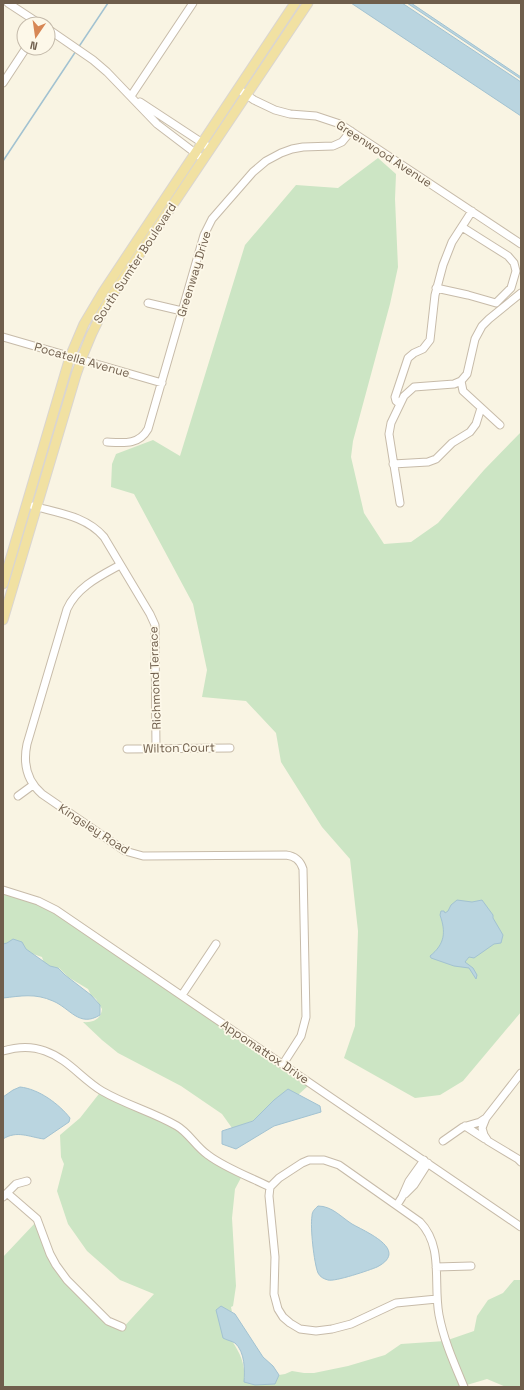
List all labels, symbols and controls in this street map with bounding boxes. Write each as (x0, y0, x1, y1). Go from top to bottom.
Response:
north arrow (16, 16, 56, 56)
text: N (29, 38, 39, 53)
street label: Greenwood Avenue (333, 117, 435, 191)
street label: South Sumter Boulevard (90, 200, 180, 326)
street label: Greenway Drive (173, 229, 215, 319)
street label: Pocatella Avenue (32, 339, 132, 381)
street label: Richmond Terrace (145, 626, 165, 730)
street label: Wilton Court (143, 739, 215, 757)
street label: Kingsley Road (55, 800, 133, 858)
street label: Appomattox Drive (218, 1017, 312, 1087)

